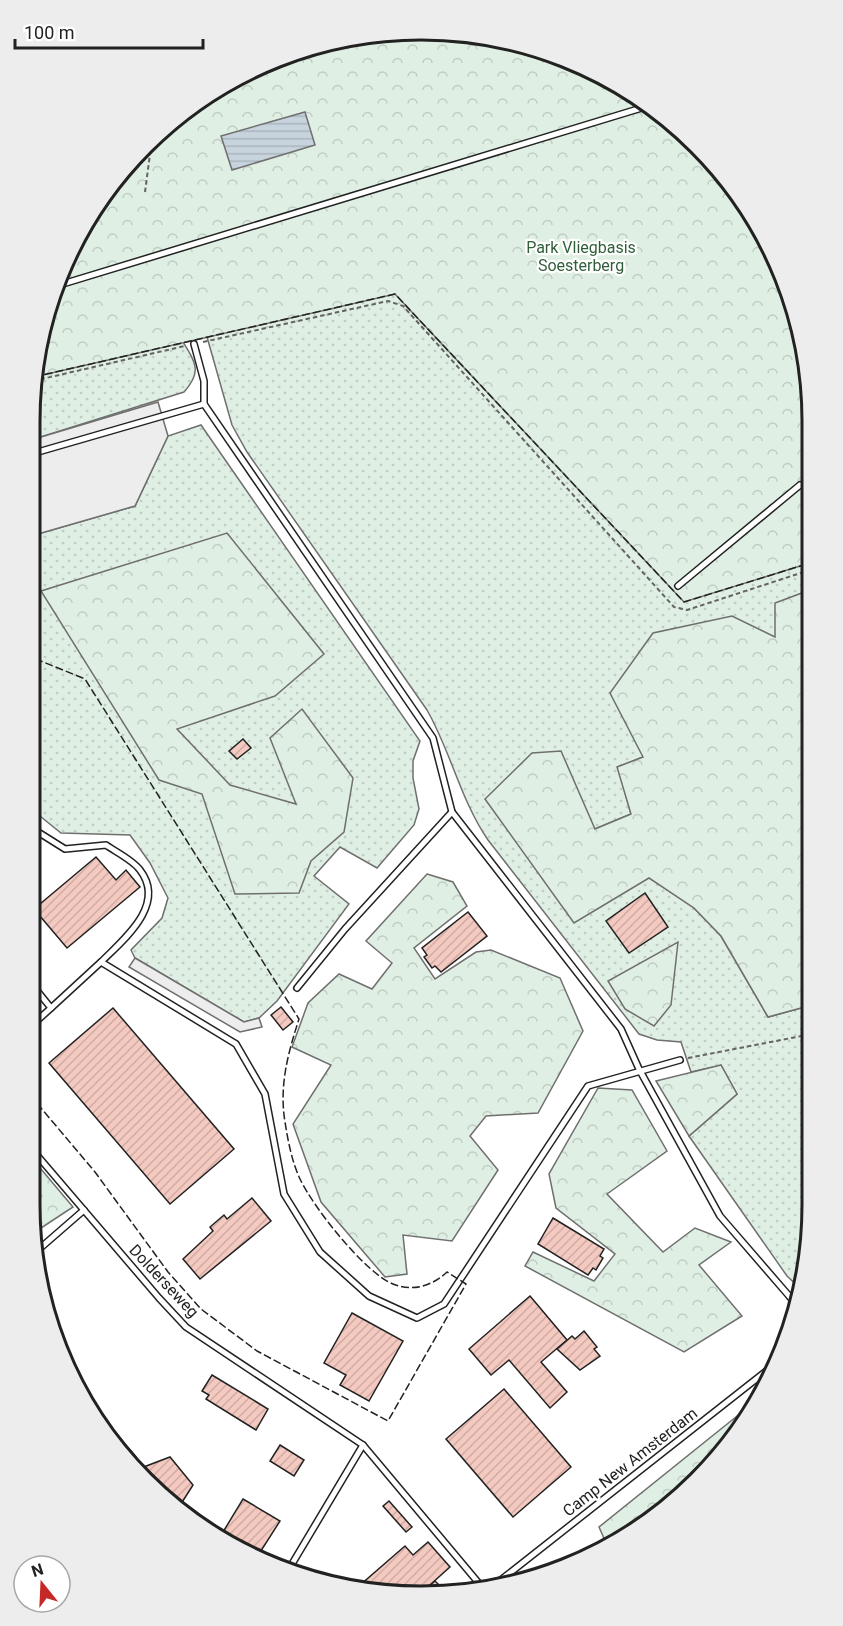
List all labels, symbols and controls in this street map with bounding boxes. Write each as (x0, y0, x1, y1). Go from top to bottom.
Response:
scale bar (15, 12, 202, 50)
text: 100 m (24, 22, 75, 43)
park label: Park Vliegbasis Soesterberg (526, 238, 636, 275)
street label: Dolderseweg (125, 1241, 203, 1321)
street label: Camp New Amsterdam (559, 1404, 701, 1520)
north arrow (12, 1554, 72, 1614)
text: N (29, 1559, 46, 1581)

